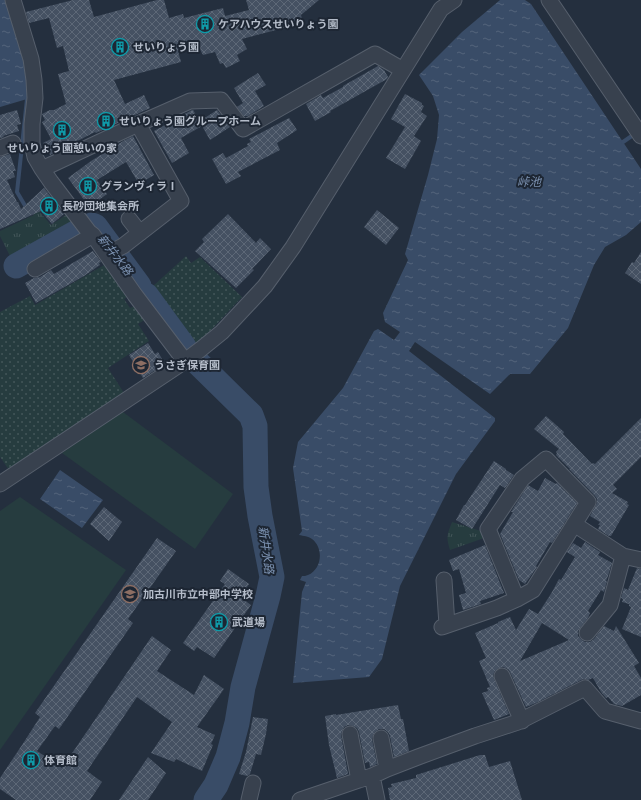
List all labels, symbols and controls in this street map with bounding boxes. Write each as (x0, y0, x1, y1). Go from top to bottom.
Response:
building icon: ケアハウスせいりょう園 (195, 14, 215, 34)
place label: ケアハウスせいりょう園 (218, 17, 339, 30)
building icon: せいりょう園 (110, 37, 130, 57)
place label: せいりょう園 (133, 40, 199, 53)
building icon: せいりょう園グループホーム (96, 111, 116, 131)
place label: せいりょう園グループホーム (119, 114, 261, 127)
building icon: せいりょう園憩いの家 (52, 120, 72, 140)
place label: せいりょう園憩いの家 (7, 141, 117, 154)
water label: 峠池 (517, 174, 542, 189)
building icon: グランヴィラⅠ (78, 176, 98, 196)
place label: グランヴィラⅠ (101, 179, 178, 192)
building icon: 長砂団地集会所 (39, 196, 59, 216)
place label: 長砂団地集会所 (62, 199, 139, 212)
water label: 新井水路 (95, 231, 137, 279)
school or university icon: うさぎ保育園 (131, 355, 151, 375)
place label: うさぎ保育園 (154, 358, 220, 371)
water label: 新井水路 (256, 525, 277, 576)
school or university icon: 加古川市立中部中学校 (120, 584, 140, 604)
place label: 加古川市立中部中学校 (143, 587, 253, 600)
building icon: 武道場 (209, 612, 229, 632)
place label: 武道場 (232, 615, 265, 628)
building icon: 体育館 (21, 750, 41, 770)
place label: 体育館 (44, 753, 77, 766)

